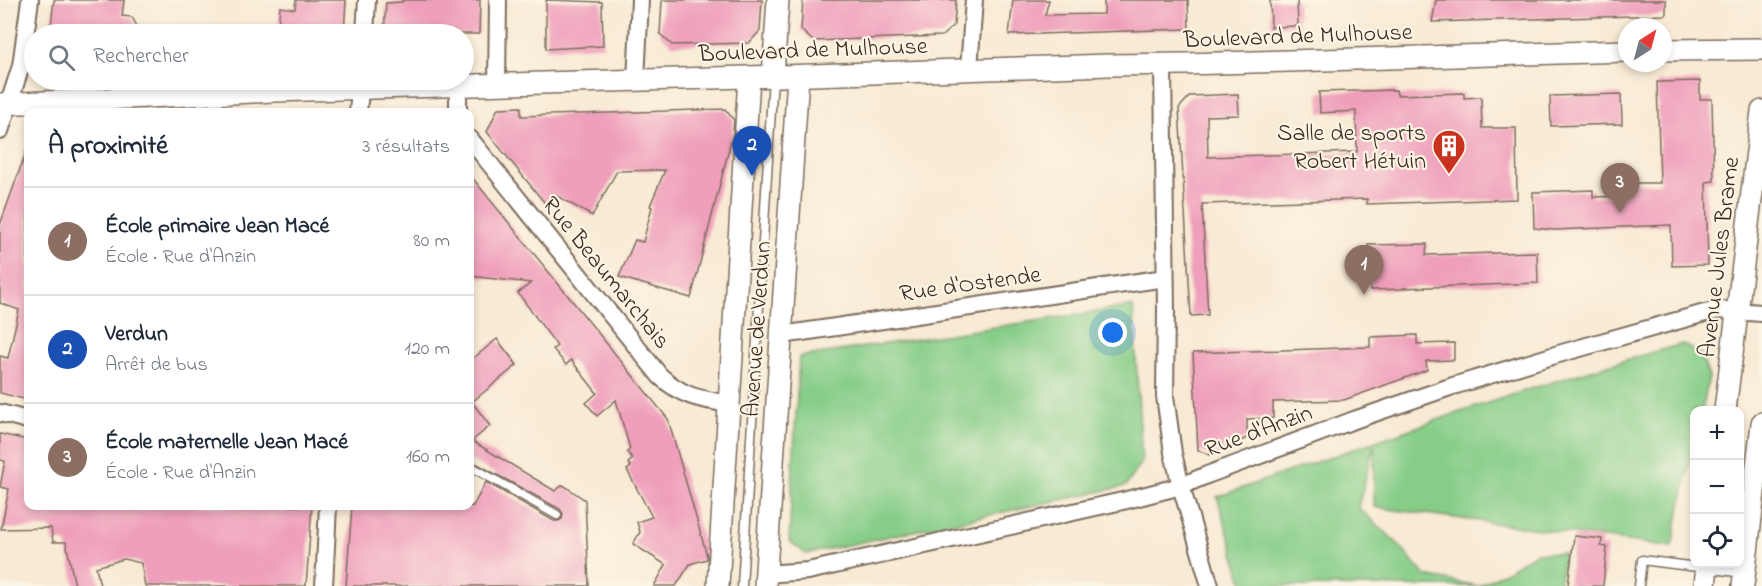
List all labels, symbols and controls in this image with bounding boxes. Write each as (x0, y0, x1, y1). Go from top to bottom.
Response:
street label: Boulevard de Mulhouse (1182, 16, 1413, 59)
north arrow (1618, 18, 1672, 72)
search box (24, 24, 474, 90)
street label: Boulevard de Mulhouse (697, 30, 928, 73)
icon: search (45, 41, 78, 74)
text: Rechercher (93, 41, 189, 73)
place label: Salle de sports Robert Hétuin (1277, 117, 1426, 180)
pin: 2 (732, 126, 771, 176)
text: À proximité (48, 128, 168, 166)
building icon: Salle de sports Robert Hétuin (1431, 128, 1467, 175)
text: 3 résultats (362, 133, 450, 162)
street label: Avenue Jules Brame (1691, 155, 1750, 360)
pin: 3 (1600, 164, 1640, 213)
street label: Rue Beaumarchais (532, 190, 678, 358)
text: École primaire Jean Macé (105, 211, 329, 243)
text: 1 (64, 227, 71, 256)
text: 80 m (413, 227, 450, 256)
street label: Avenue de Verdun (735, 240, 782, 418)
text: École · Rue d'Anzin (105, 243, 256, 272)
pin: 1 (1344, 246, 1384, 295)
street label: Rue d'Ostende (897, 258, 1044, 313)
your location (1098, 318, 1127, 347)
text: Verdun (105, 319, 168, 351)
text: 2 (63, 335, 72, 364)
text: 120 m (405, 335, 450, 364)
text: Arrêt de bus (105, 351, 208, 380)
street label: Rue d'Anzin (1200, 397, 1318, 468)
map controls (1690, 406, 1744, 568)
button: + (1690, 406, 1744, 460)
text: École maternelle Jean Macé (105, 427, 348, 459)
text: 3 (63, 443, 72, 472)
text: 160 m (406, 443, 450, 472)
text: École · Rue d'Anzin (105, 459, 256, 488)
button: − (1690, 460, 1744, 514)
button: locate (1690, 514, 1744, 568)

